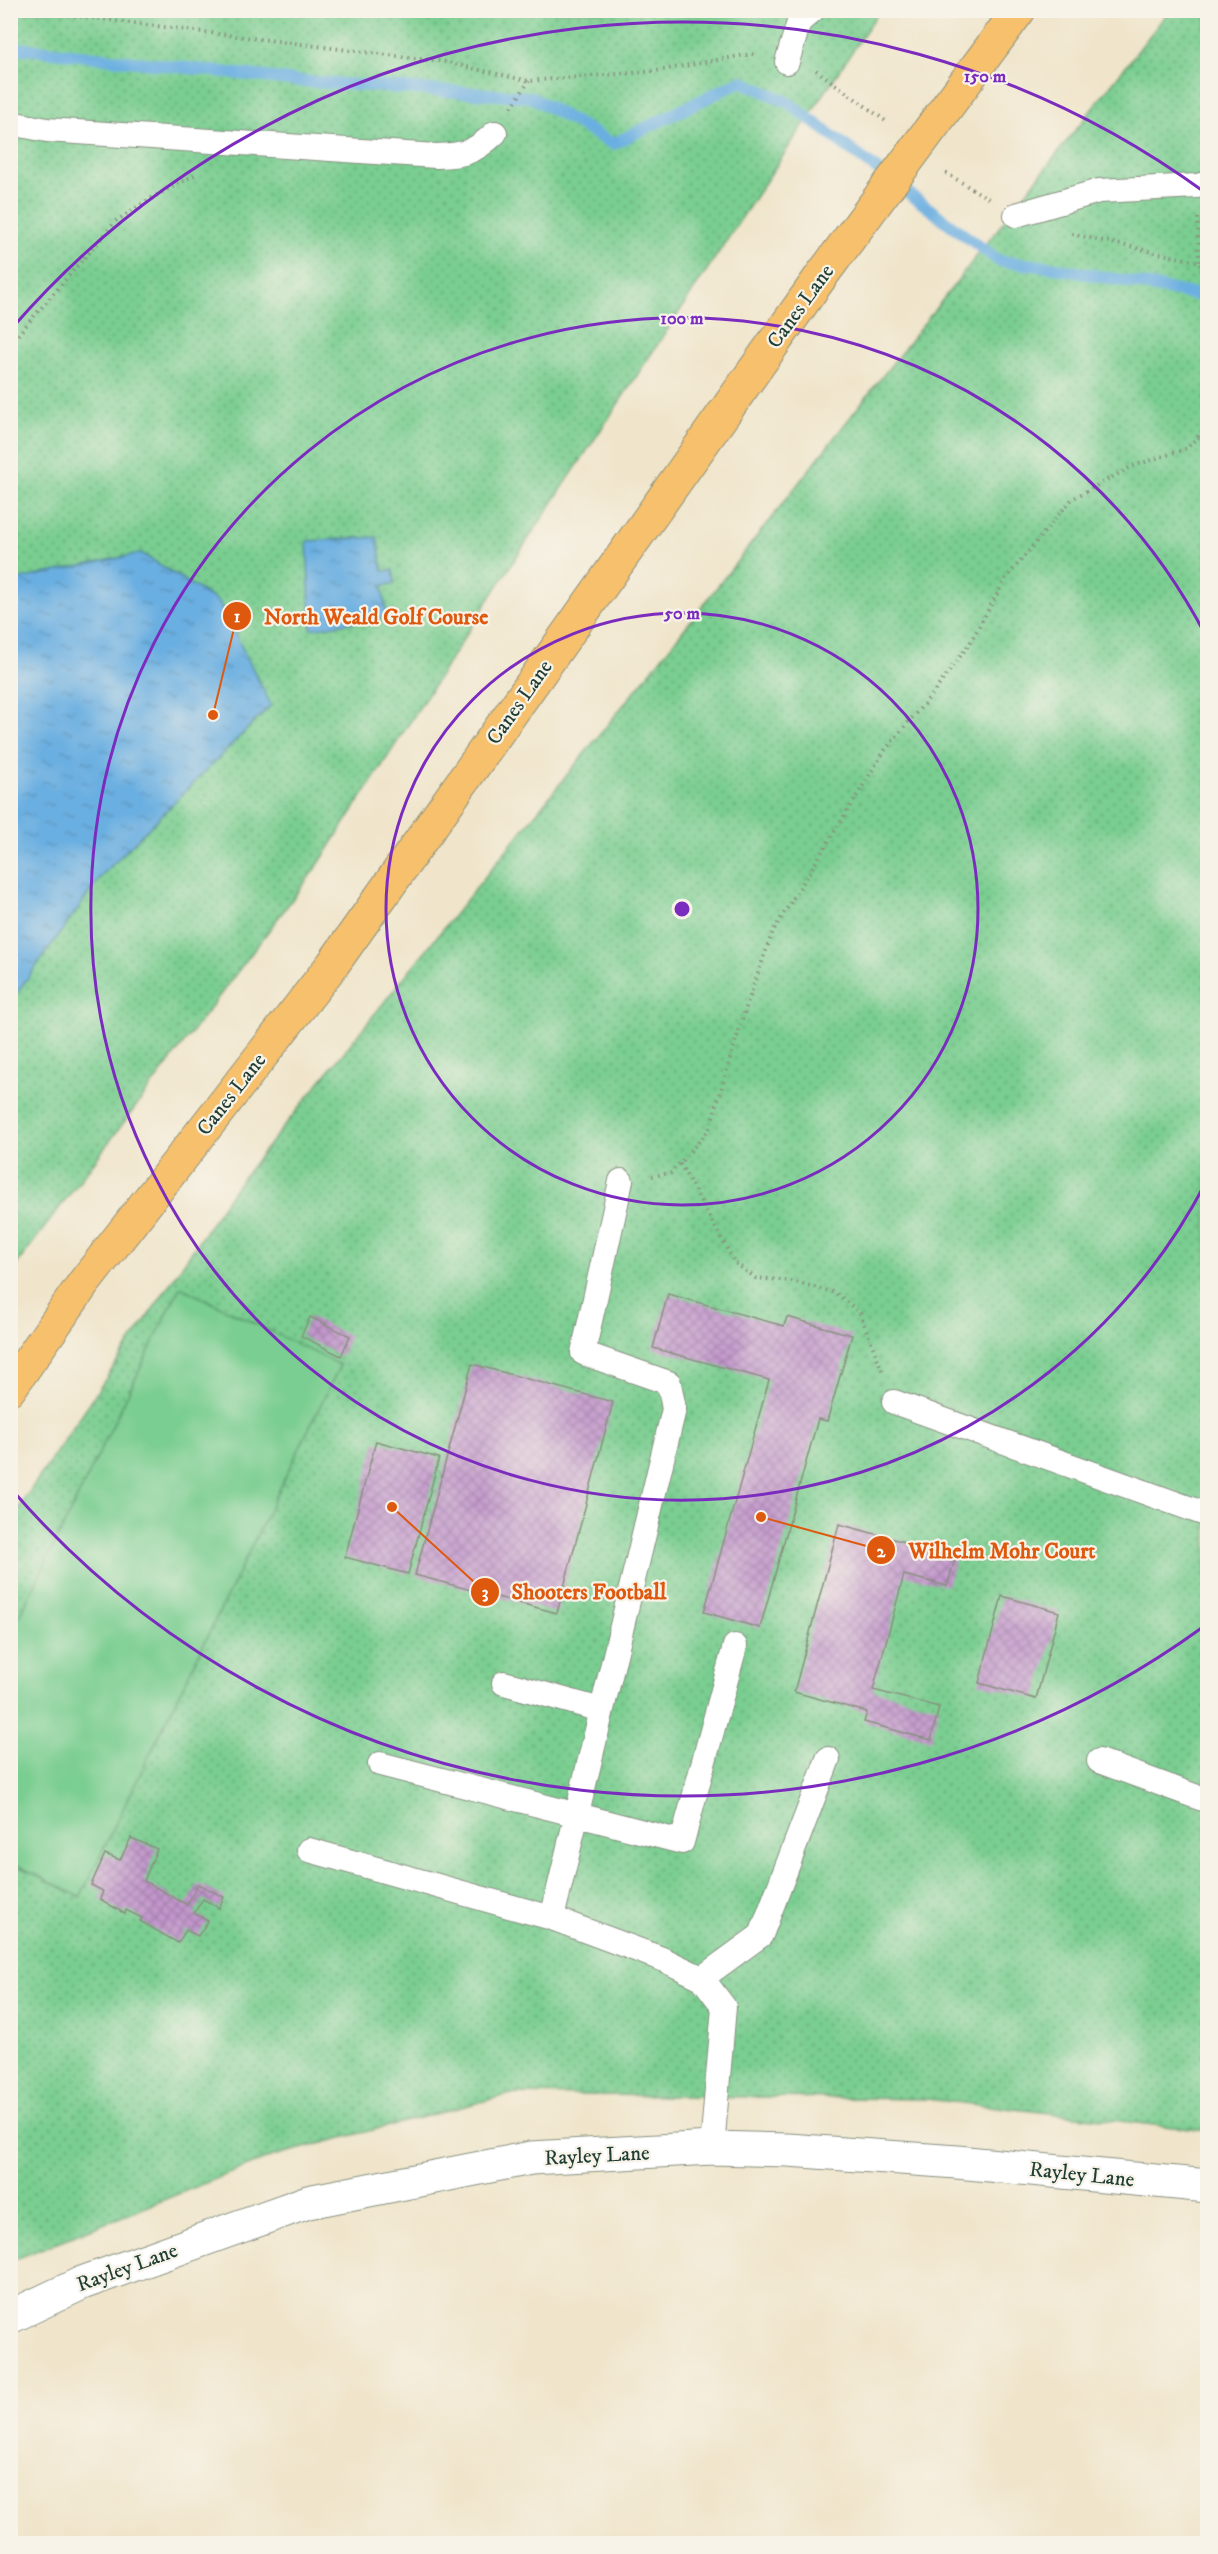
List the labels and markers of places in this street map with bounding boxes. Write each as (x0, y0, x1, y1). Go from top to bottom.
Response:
callout: North Weald Golf Course (222, 596, 500, 636)
centre of rings (672, 899, 692, 919)
callout: Wilhelm Mohr Court (866, 1530, 1107, 1570)
callout: Shooters Football (470, 1572, 679, 1612)

